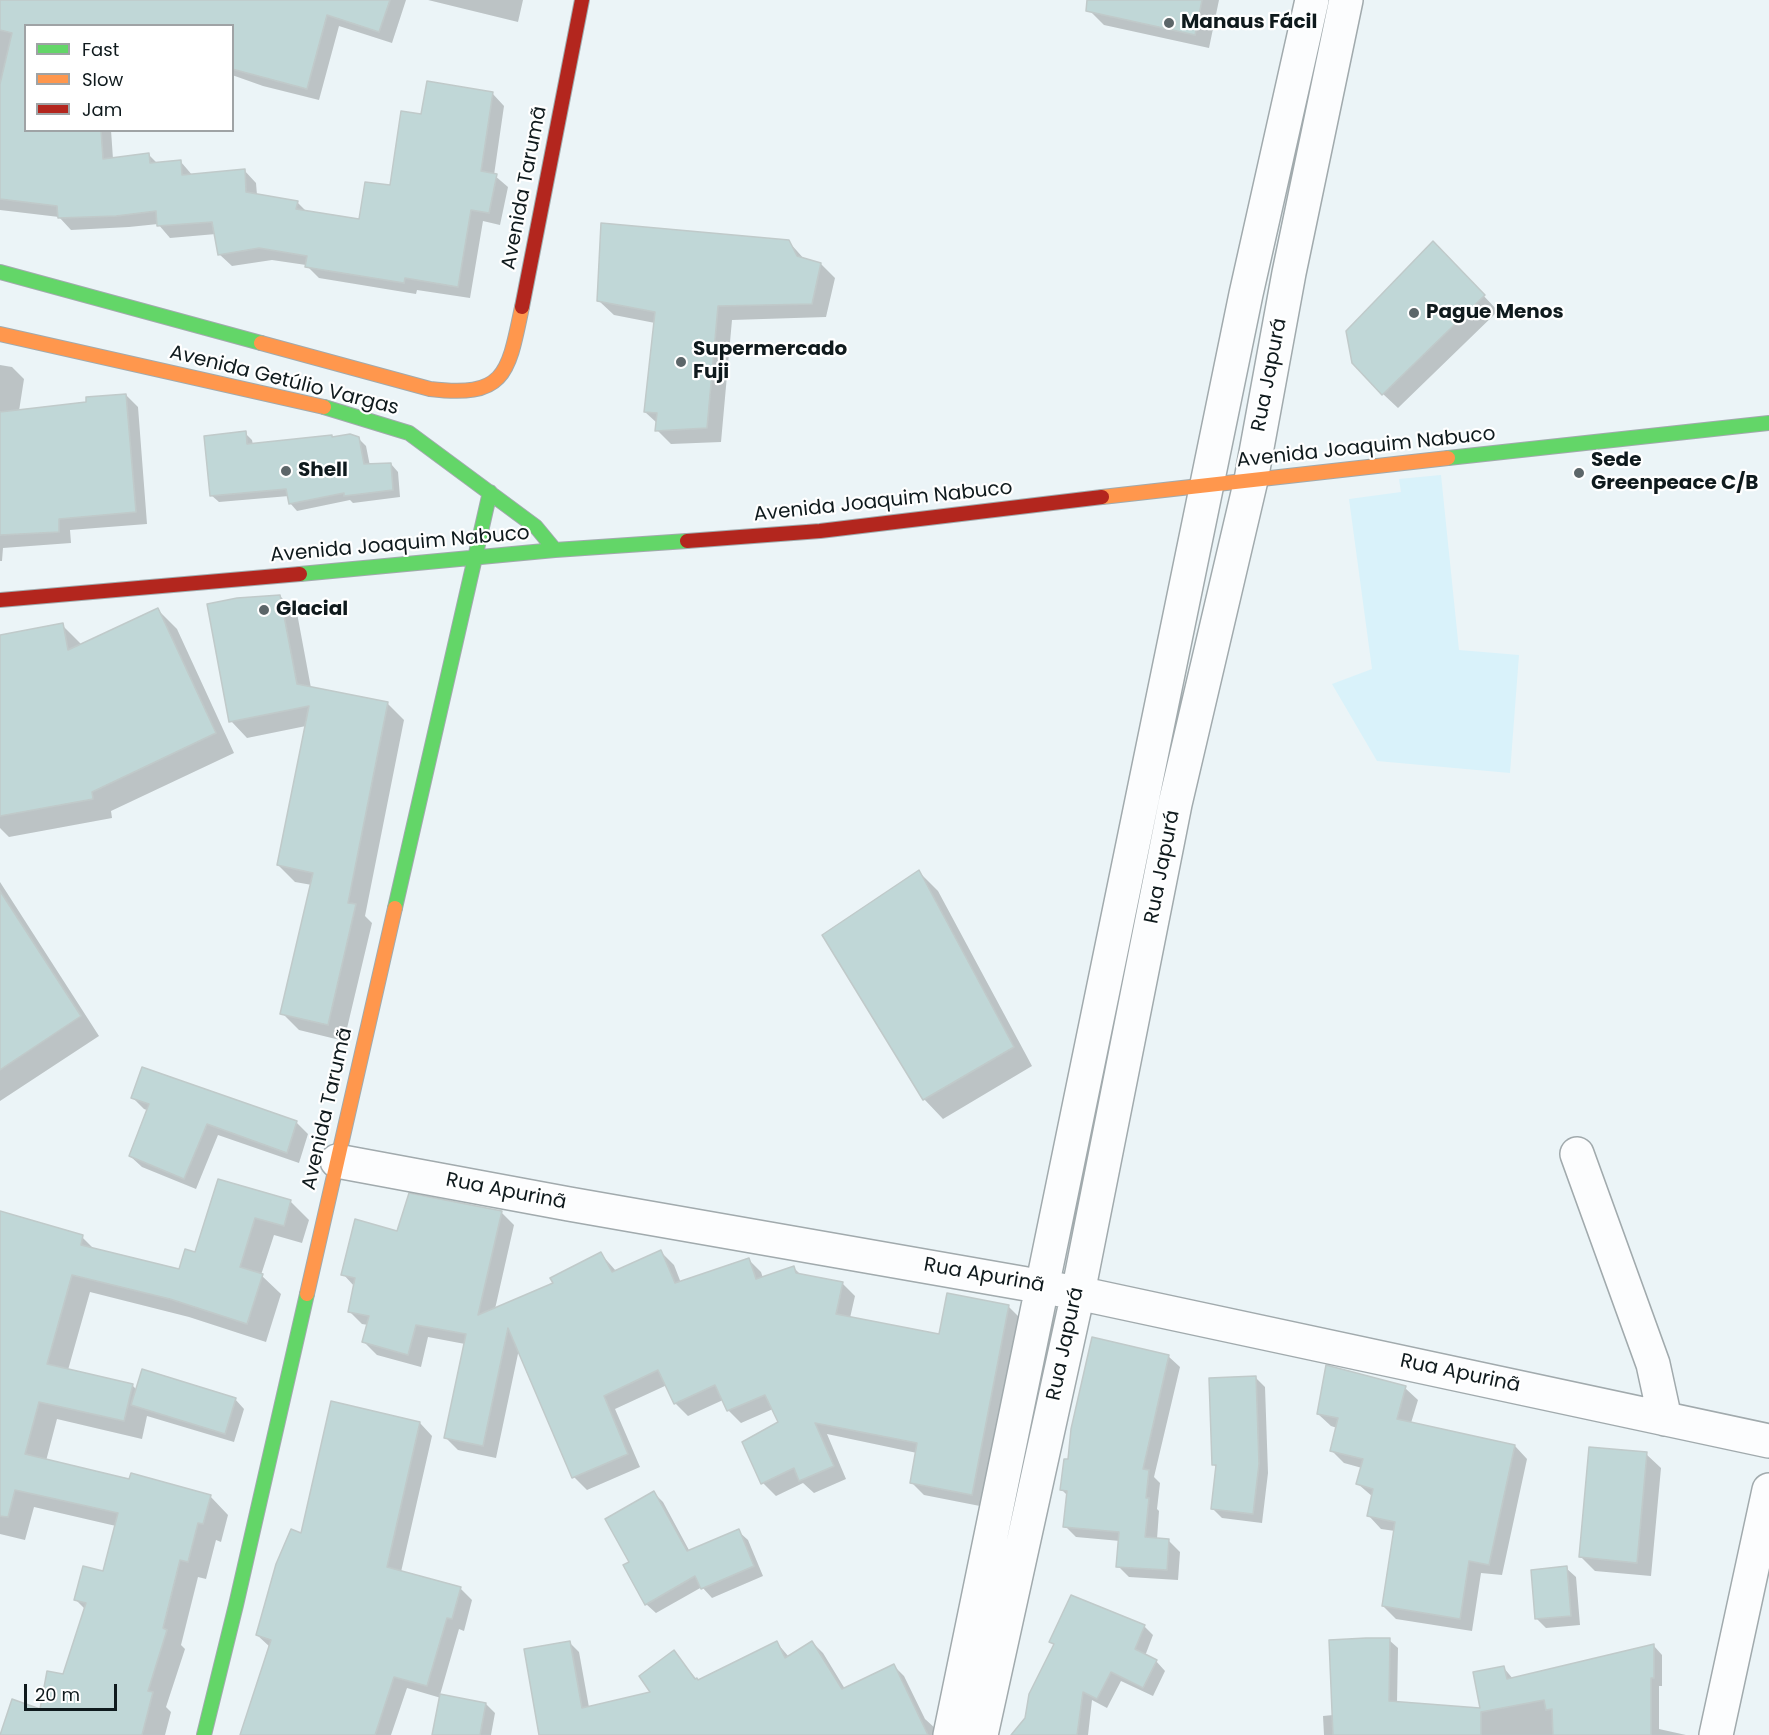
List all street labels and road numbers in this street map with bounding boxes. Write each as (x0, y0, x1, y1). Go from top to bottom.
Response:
street label: Avenida Tarumã (497, 104, 553, 272)
street label: Rua Japurá (1247, 316, 1293, 434)
street label: Avenida Getúlio Vargas (167, 341, 401, 421)
street label: Avenida Joaquim Nabuco (1235, 422, 1497, 474)
street label: Avenida Joaquim Nabuco (752, 476, 1014, 528)
street label: Avenida Joaquim Nabuco (269, 522, 531, 568)
street label: Rua Japurá (1140, 808, 1186, 926)
street label: Avenida Tarumã (298, 1025, 358, 1193)
street label: Rua Apurinã (444, 1169, 568, 1215)
street label: Rua Apurinã (922, 1254, 1046, 1298)
street label: Rua Japurá (1042, 1285, 1090, 1403)
street label: Rua Apurinã (1398, 1350, 1522, 1398)

